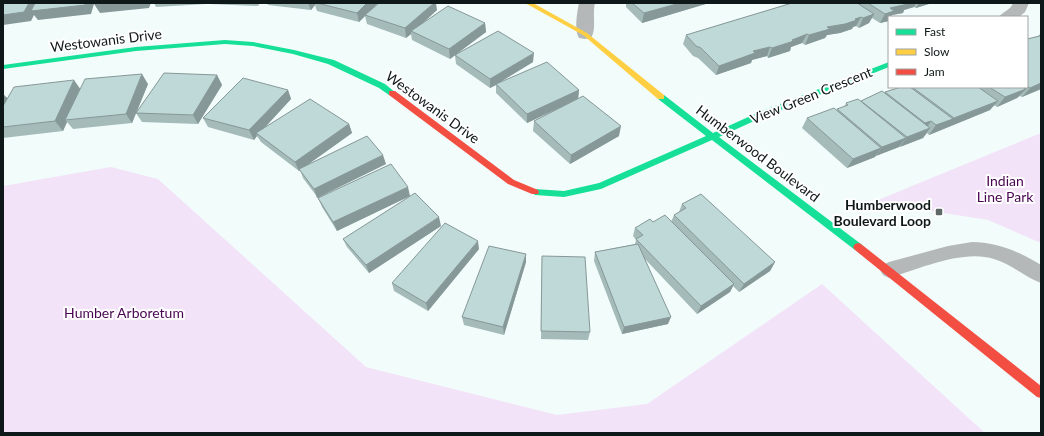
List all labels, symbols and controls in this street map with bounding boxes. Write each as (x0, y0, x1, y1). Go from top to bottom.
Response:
legend (888, 16, 1028, 88)
text: Fast (924, 24, 946, 39)
street label: Westowanis Drive (49, 25, 163, 55)
text: Slow (924, 44, 950, 59)
street label: View Green Crescent (748, 63, 874, 127)
text: Jam (924, 64, 945, 79)
street label: Westowanis Drive (383, 67, 483, 147)
street label: Humberwood Boulevard (693, 101, 823, 205)
park label: Indian Line Park (977, 172, 1034, 205)
place label: Humberwood Boulevard Loop (834, 196, 931, 229)
marker: Humberwood Boulevard Loop (934, 207, 944, 217)
park label: Humber Arboretum (64, 304, 184, 321)

